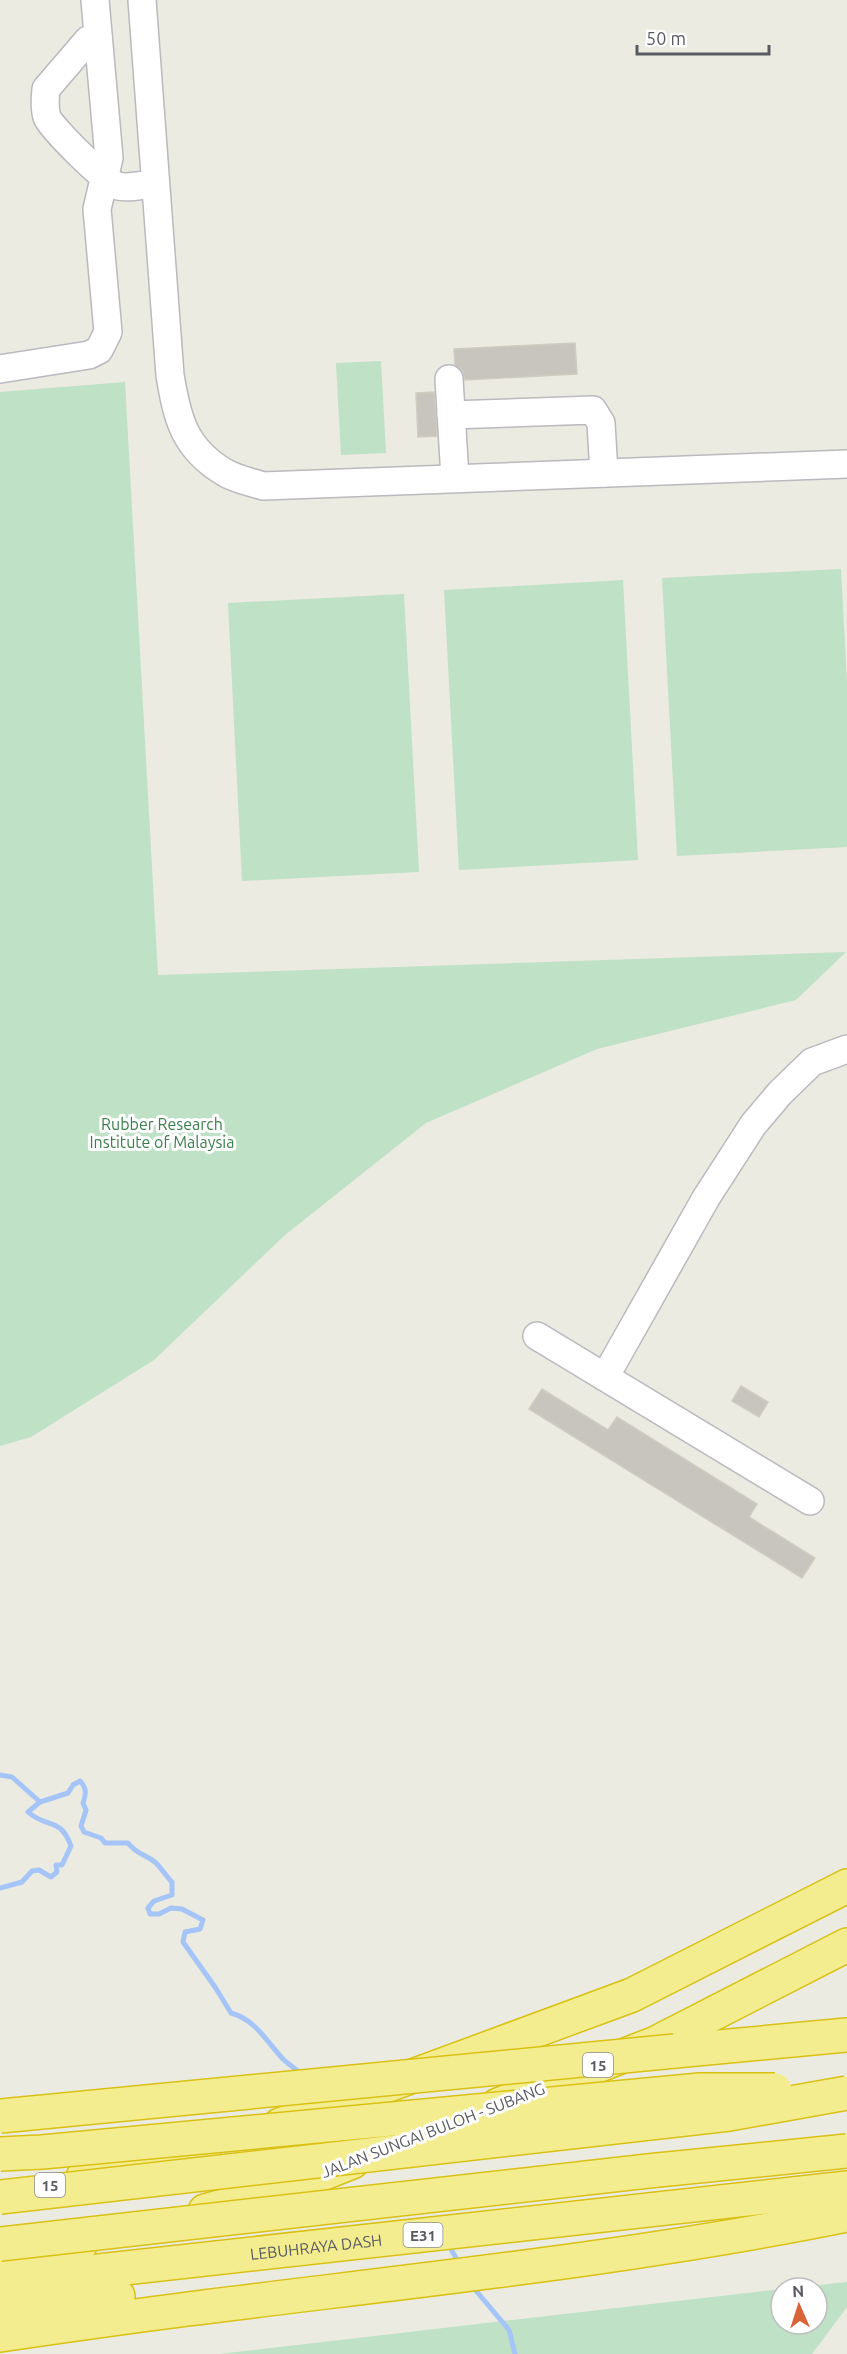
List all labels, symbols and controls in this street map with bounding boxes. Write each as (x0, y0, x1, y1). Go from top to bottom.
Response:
scale bar (637, 18, 769, 56)
text: 50 m (646, 28, 686, 48)
park label: Rubber Research Institute of Malaysia (90, 1115, 234, 1151)
road number: 15 (583, 2053, 613, 2077)
street label: JALAN SUNGAI BULOH - SUBANG (319, 2079, 547, 2181)
road number: 15 (35, 2173, 65, 2197)
road number: E31 (404, 2223, 442, 2247)
street label: LEBUHRAYA DASH (249, 2231, 383, 2263)
north arrow (769, 2276, 829, 2336)
text: N (792, 2282, 805, 2300)

